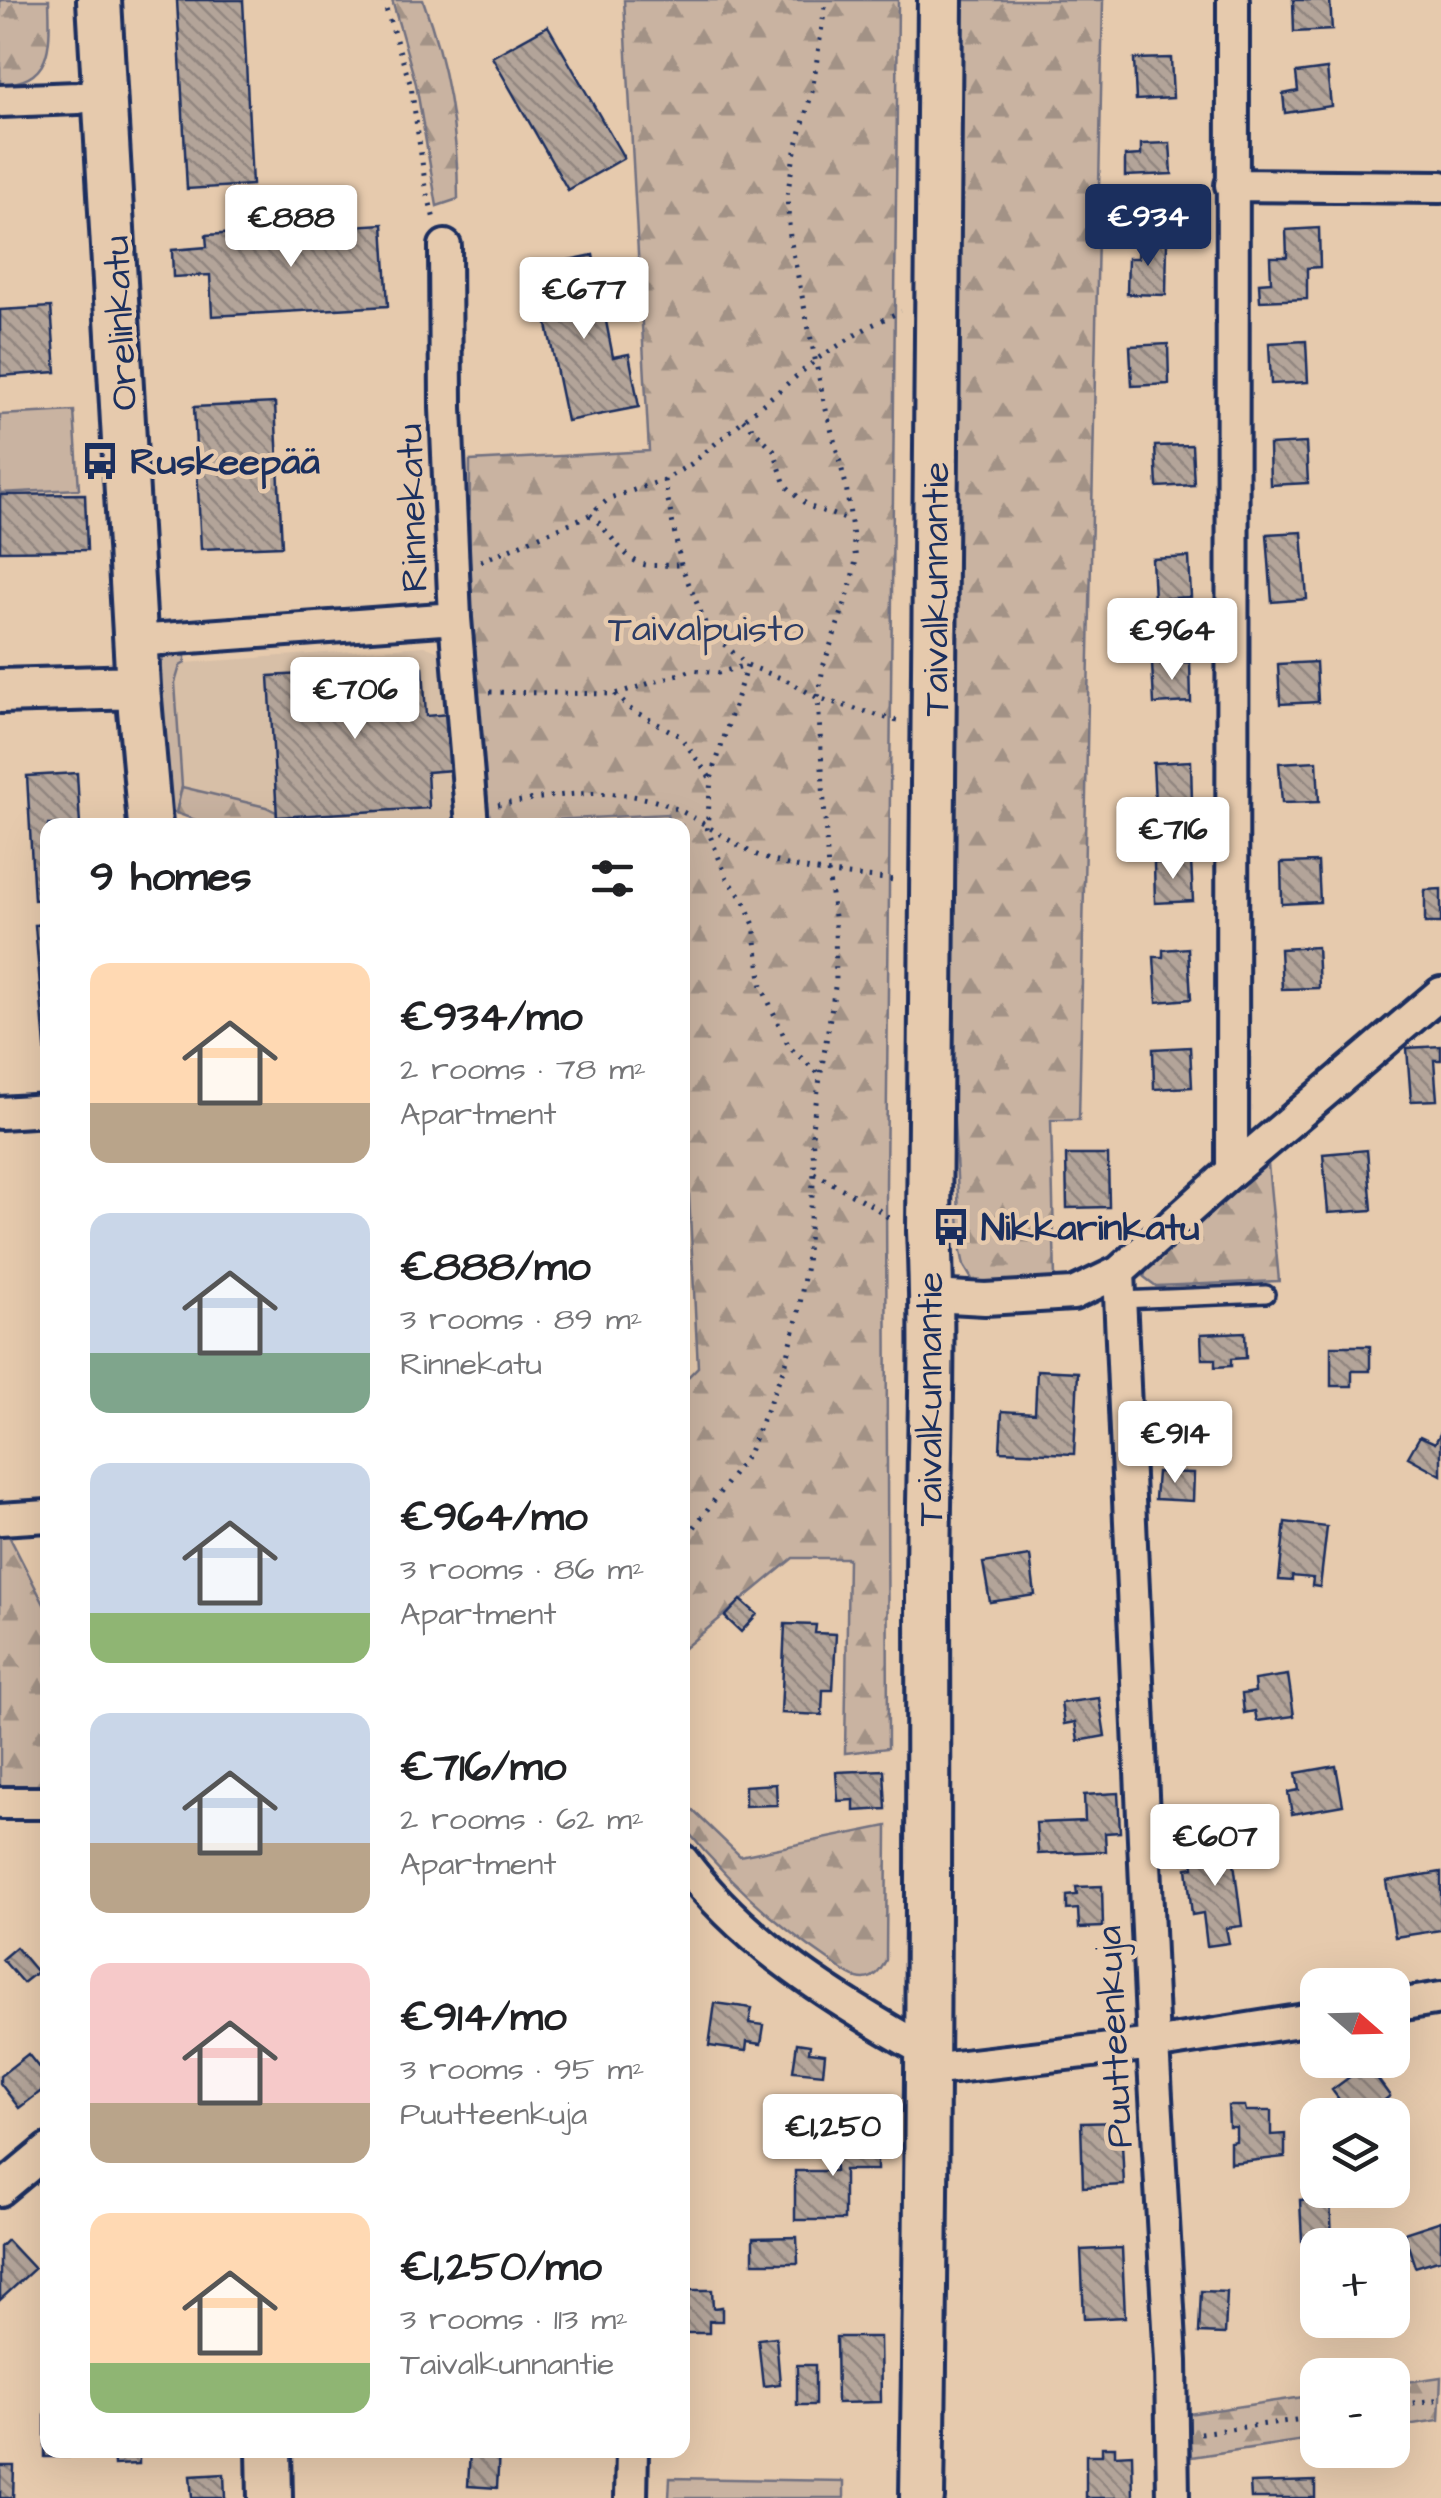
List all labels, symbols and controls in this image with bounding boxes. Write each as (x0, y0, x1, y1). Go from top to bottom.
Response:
pin: €934 (1089, 184, 1207, 269)
pin: €888 (232, 185, 350, 270)
text: €934 (1107, 194, 1189, 239)
text: €888 (247, 195, 335, 240)
street label: Orelinkatu (90, 234, 152, 412)
pin: €677 (525, 257, 643, 342)
text: €677 (542, 267, 626, 312)
street label: Rinnekatu (384, 423, 442, 593)
place label: Ruskeepää (130, 437, 320, 490)
bus stop icon: Ruskeepää (79, 440, 121, 482)
street label: Taivalkunnantie (911, 462, 963, 716)
pin: €964 (1113, 598, 1231, 683)
park label: Taivalpuisto (608, 604, 804, 656)
text: €964 (1129, 608, 1215, 653)
pin: €706 (296, 657, 414, 742)
text: €706 (312, 667, 398, 712)
pin: €716 (1114, 797, 1232, 882)
text: €716 (1138, 807, 1208, 852)
text: 9 homes (90, 849, 252, 907)
icon: filters (585, 851, 640, 906)
text: €934/mo (400, 989, 583, 1047)
icon: home (170, 1003, 290, 1123)
text: 2 rooms · 78 m² (400, 1047, 646, 1092)
text: Apartment (400, 1092, 556, 1137)
place label: Nikkarinkatu (981, 1203, 1200, 1255)
bus stop icon: Nikkarinkatu (930, 1206, 972, 1248)
text: €888/mo (400, 1239, 591, 1297)
icon: home (170, 1253, 290, 1373)
street label: Taivalkunnantie (905, 1272, 957, 1526)
text: 3 rooms · 89 m² (400, 1297, 643, 1342)
text: Rinnekatu (400, 1342, 542, 1387)
pin: €914 (1116, 1401, 1234, 1486)
text: €914 (1140, 1411, 1210, 1456)
text: €964/mo (400, 1489, 588, 1547)
icon: home (170, 1503, 290, 1623)
text: 3 rooms · 86 m² (400, 1547, 644, 1592)
text: Apartment (400, 1592, 556, 1637)
text: €716/mo (400, 1739, 566, 1797)
icon: home (170, 1753, 290, 1873)
text: 2 rooms · 62 m² (400, 1797, 644, 1842)
pin: €607 (1156, 1804, 1274, 1889)
text: €607 (1172, 1814, 1258, 1859)
text: Apartment (400, 1842, 556, 1887)
street label: Puutteenkuja (1083, 1924, 1147, 2149)
north arrow (1300, 1968, 1410, 2078)
map controls (1300, 1968, 1410, 2468)
text: €914/mo (400, 1989, 567, 2047)
icon: home (170, 2003, 290, 2123)
text: 3 rooms · 95 m² (400, 2047, 644, 2092)
text: Puutteenkuja (400, 2092, 587, 2137)
pin: €1,250 (752, 2094, 914, 2179)
button: layers (1300, 2098, 1410, 2208)
text: €1,250 (785, 2104, 881, 2149)
button: + (1300, 2228, 1410, 2338)
text: €1,250/mo (400, 2239, 602, 2297)
icon: home (170, 2253, 290, 2373)
text: 3 rooms · 113 m² (400, 2297, 628, 2342)
text: Taivalkunnantie (400, 2342, 614, 2387)
button: − (1300, 2358, 1410, 2468)

